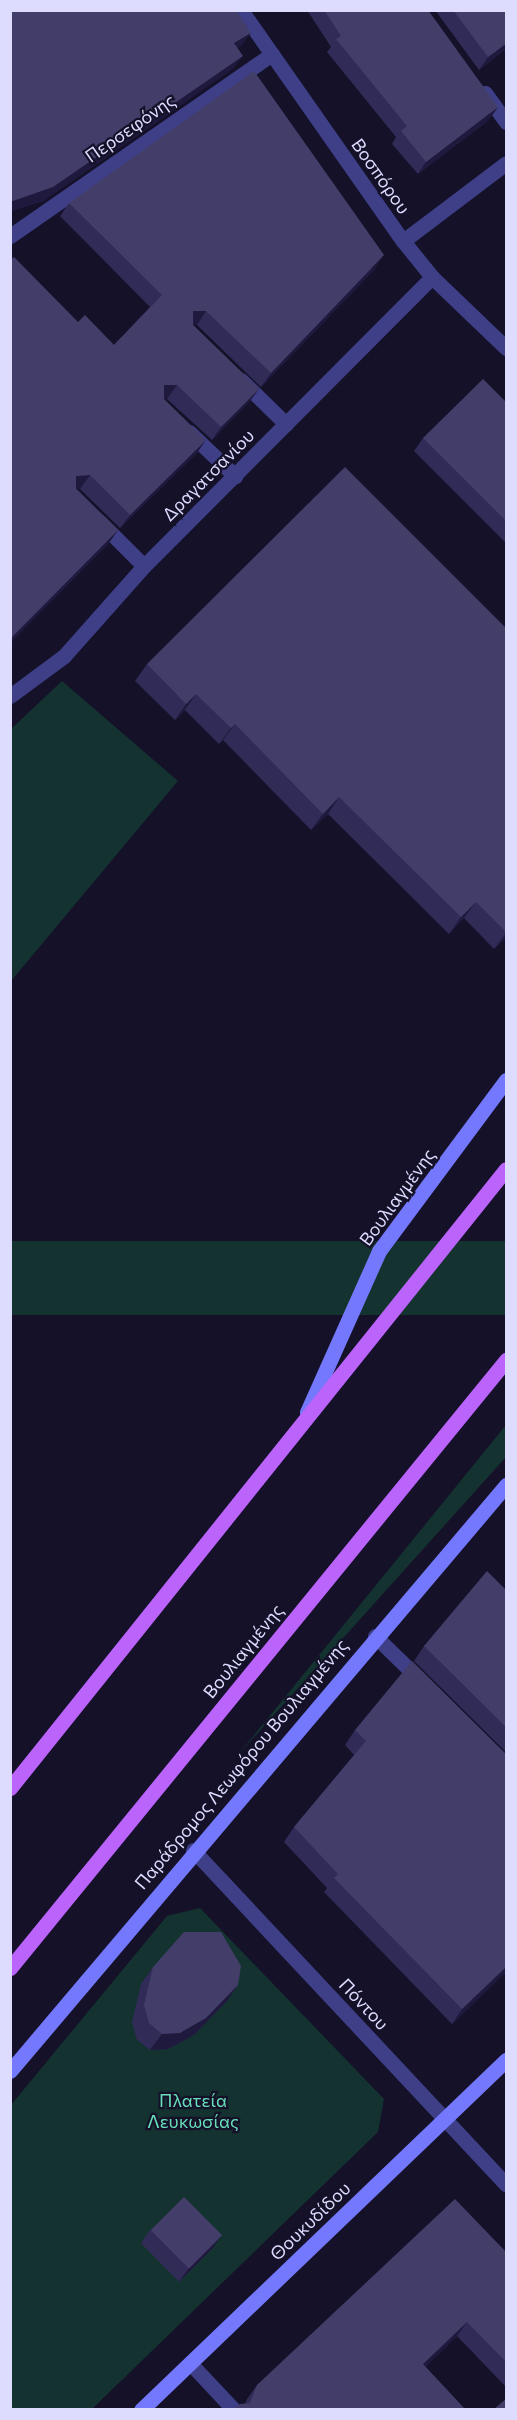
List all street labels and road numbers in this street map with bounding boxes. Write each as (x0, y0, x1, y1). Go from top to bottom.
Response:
street label: Περσεφόνης (81, 89, 179, 167)
street label: Βοσπόρου (347, 134, 415, 218)
street label: Δραγατσανίου (158, 425, 258, 525)
street label: Βουλιαγμένης (355, 1144, 439, 1250)
street label: Βουλιαγμένης (199, 1600, 287, 1702)
street label: Παράδρομος Λεωφόρου Βουλιαγμένης (130, 1635, 352, 1893)
street label: Πόντου (335, 1974, 393, 2034)
street label: Θουκυδίδου (265, 2177, 355, 2265)

